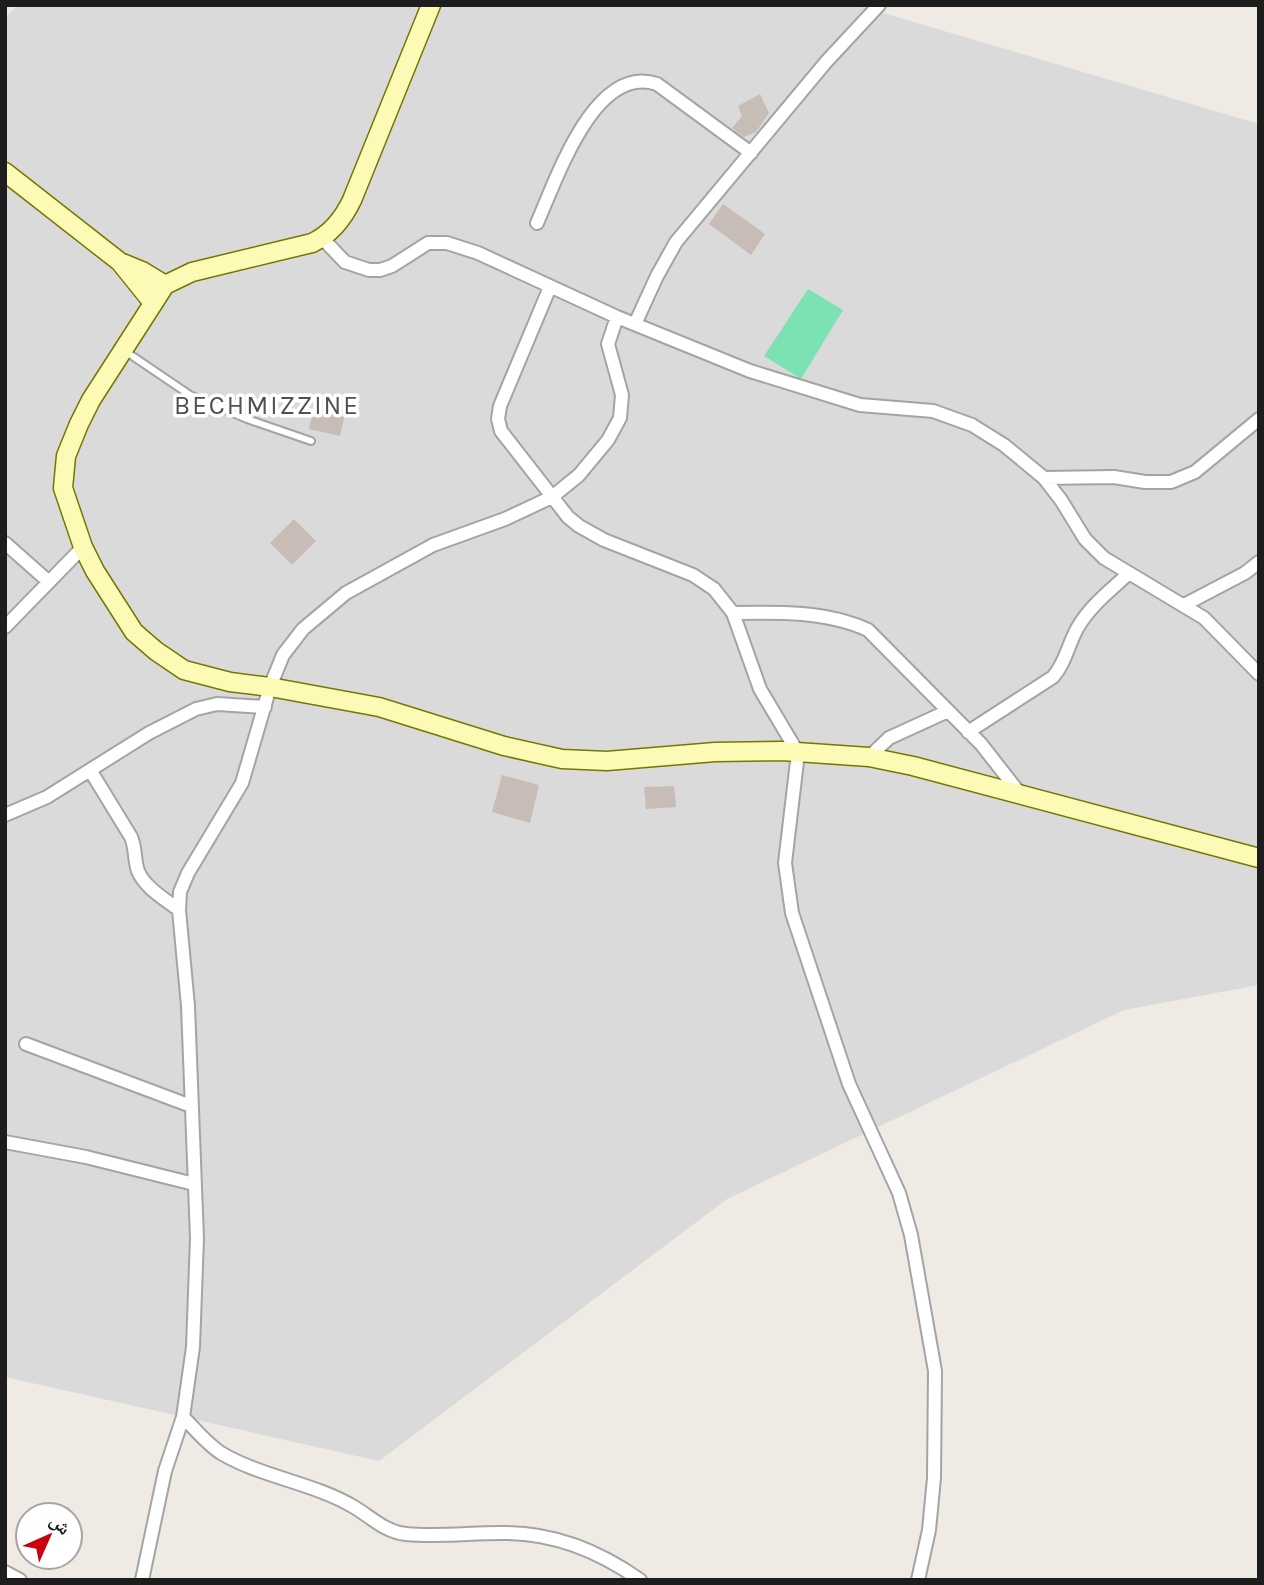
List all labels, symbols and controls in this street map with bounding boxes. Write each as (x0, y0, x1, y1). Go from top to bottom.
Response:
district label: BECHMIZZINE (174, 390, 360, 421)
north arrow (14, 1501, 84, 1571)
text: ش (45, 1510, 75, 1540)

